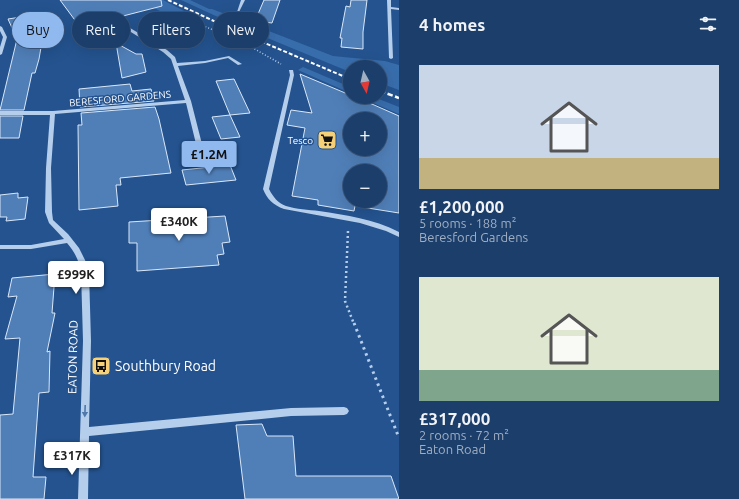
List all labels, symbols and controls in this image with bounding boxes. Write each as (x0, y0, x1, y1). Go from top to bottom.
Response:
chip: Buy (12, 12, 64, 48)
chip: Rent (72, 12, 130, 48)
chip: Filters (138, 12, 205, 48)
chip: New (213, 12, 269, 48)
icon: filters (697, 13, 719, 35)
text: 4 homes (419, 15, 485, 34)
north arrow (343, 60, 387, 104)
map controls (343, 60, 387, 208)
street label: BERESFORD GARDENS (69, 89, 171, 108)
icon: home (533, 91, 605, 163)
button: + (343, 112, 387, 156)
supermarket icon: Tesco (316, 129, 338, 151)
place label: Tesco (288, 135, 313, 146)
pin: £1.2M (181, 141, 237, 175)
text: £1.2M (191, 147, 227, 161)
button: − (343, 164, 387, 208)
text: £1,200,000 (419, 197, 504, 216)
pin: £340K (151, 208, 207, 242)
text: £340K (160, 214, 198, 228)
text: 5 rooms · 188 m² (419, 216, 516, 230)
text: Beresford Gardens (419, 230, 528, 244)
pin: £999K (48, 261, 104, 295)
text: £999K (57, 267, 95, 281)
icon: home (533, 303, 605, 375)
street label: EATON ROAD (65, 320, 80, 394)
bus stop icon: Southbury Road (90, 355, 112, 377)
place label: Southbury Road (115, 358, 216, 374)
one-way arrow (81, 405, 88, 417)
text: £317,000 (419, 409, 490, 428)
text: 2 rooms · 72 m² (419, 428, 509, 442)
pin: £317K (44, 442, 100, 476)
text: Eaton Road (419, 442, 486, 456)
text: £317K (53, 448, 91, 462)

